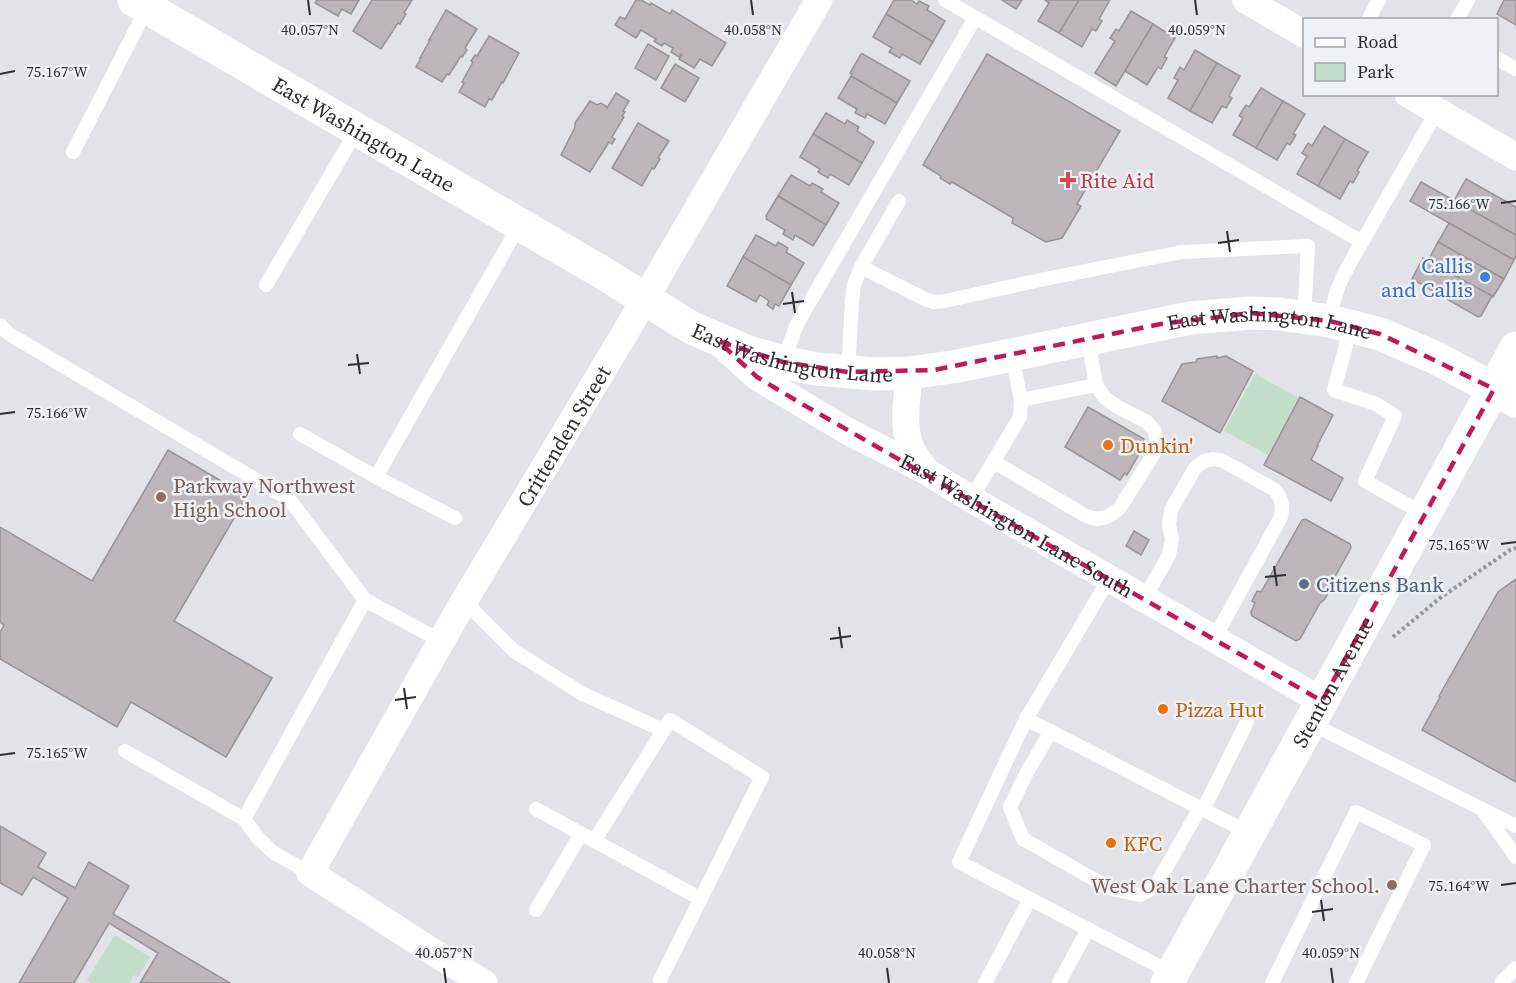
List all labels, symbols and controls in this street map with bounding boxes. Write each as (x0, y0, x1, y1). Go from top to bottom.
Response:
legend (1303, 18, 1498, 96)
text: 40.057°N (281, 19, 339, 40)
text: 40.058°N (724, 19, 782, 40)
text: 40.059°N (1168, 19, 1226, 40)
text: Road (1357, 29, 1398, 54)
text: Park (1357, 59, 1394, 84)
text: 75.167°W (26, 61, 88, 82)
street label: East Washington Lane (267, 69, 461, 198)
place label: Rite Aid (1080, 166, 1155, 195)
marker: Rite Aid (1061, 173, 1075, 187)
text: 75.166°W (1428, 193, 1490, 214)
place label: Callis and Callis (1381, 251, 1473, 304)
marker: Callis and Callis (1478, 270, 1492, 284)
street label: East Washington Lane (1164, 298, 1375, 346)
street label: East Washington Lane (687, 315, 893, 389)
street label: Crittenden Street (509, 360, 617, 512)
text: 75.166°W (26, 402, 88, 423)
place label: Dunkin' (1120, 431, 1193, 460)
marker: Dunkin' (1101, 438, 1115, 452)
street label: East Washington Lane South (895, 446, 1139, 604)
place label: Parkway Northwest High School (173, 471, 355, 524)
marker: Parkway Northwest High School (154, 490, 168, 504)
text: 75.165°W (1428, 534, 1490, 555)
place label: Citizens Bank (1316, 570, 1444, 599)
marker: Citizens Bank (1297, 577, 1311, 591)
street label: Stenton Avenue (1285, 611, 1380, 752)
place label: Pizza Hut (1175, 695, 1264, 724)
marker: Pizza Hut (1156, 702, 1170, 716)
text: 75.165°W (26, 742, 88, 763)
place label: KFC (1123, 829, 1162, 858)
marker: KFC (1104, 836, 1118, 850)
place label: West Oak Lane Charter School. (1091, 871, 1380, 900)
text: 75.164°W (1428, 875, 1490, 896)
marker: West Oak Lane Charter School. (1385, 878, 1399, 892)
text: 40.057°N (415, 942, 473, 963)
text: 40.058°N (858, 942, 916, 963)
text: 40.059°N (1302, 942, 1360, 963)

